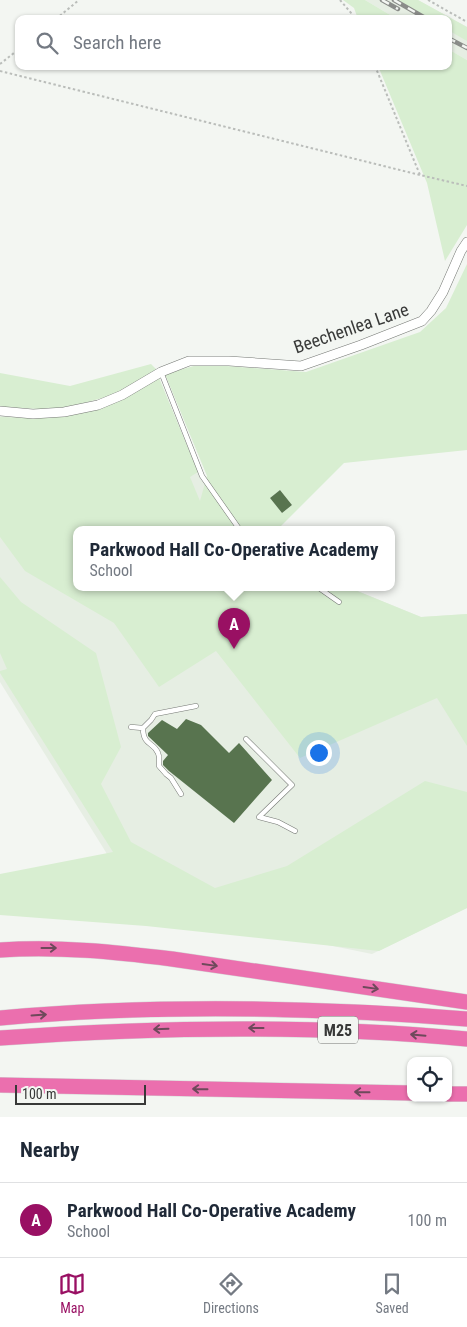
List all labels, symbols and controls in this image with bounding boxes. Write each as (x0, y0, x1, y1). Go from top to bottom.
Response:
search box (15, 15, 452, 70)
icon: search (33, 29, 61, 57)
text: Search here (73, 31, 161, 54)
street label: Beechenlea Lane (291, 298, 411, 358)
popup (73, 526, 395, 591)
text: Parkwood Hall Co-Operative Academy (90, 538, 378, 561)
text: School (90, 561, 133, 580)
pin: A (218, 608, 250, 649)
your location (306, 740, 332, 766)
one-way arrow (40, 943, 56, 953)
one-way arrow (202, 960, 218, 970)
one-way arrow (363, 983, 379, 993)
one-way arrow (31, 1011, 47, 1020)
road number: M25 (318, 1016, 358, 1044)
one-way arrow (248, 1024, 264, 1033)
one-way arrow (153, 1025, 169, 1034)
one-way arrow (411, 1030, 427, 1040)
map controls (407, 1057, 452, 1102)
button: locate (407, 1057, 452, 1102)
scale bar (15, 1082, 146, 1105)
one-way arrow (192, 1084, 208, 1094)
text: 100 m (22, 1086, 57, 1102)
one-way arrow (354, 1087, 370, 1096)
text: Nearby (20, 1138, 79, 1162)
text: Parkwood Hall Co-Operative Academy (67, 1199, 356, 1222)
text: A (31, 1211, 41, 1230)
text: 100 m (408, 1211, 447, 1230)
text: School (67, 1222, 110, 1241)
tab: Map (58, 1270, 86, 1316)
tab: Directions (203, 1270, 259, 1316)
tab: Saved (375, 1270, 409, 1316)

